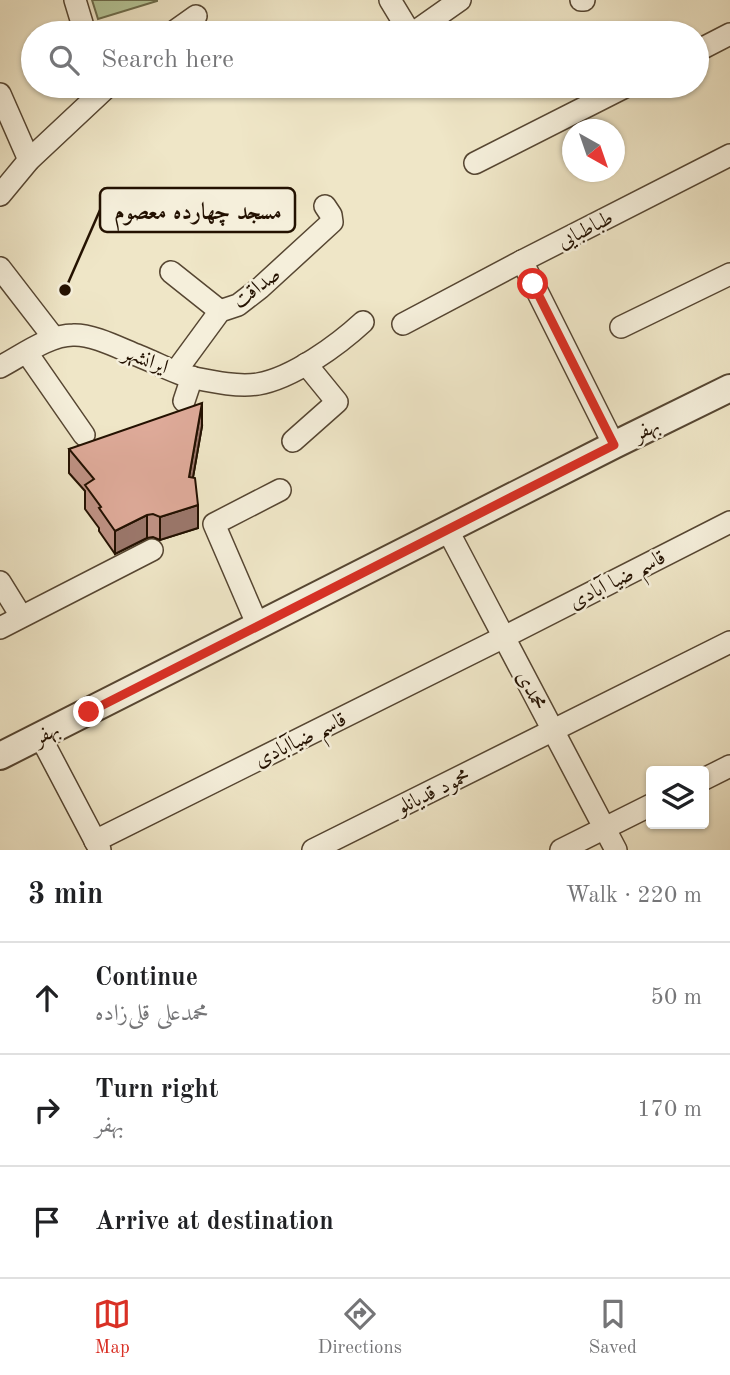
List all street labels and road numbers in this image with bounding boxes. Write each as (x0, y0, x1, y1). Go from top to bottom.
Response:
street label: طباطبایی (555, 208, 618, 255)
street label: صداقت (229, 264, 285, 313)
street label: ایرانشهر (117, 342, 171, 380)
street label: بهفر (628, 415, 664, 448)
street label: قاسم ضیا آبادی (564, 544, 673, 622)
street label: محمدی (512, 668, 550, 714)
street label: قاسم ضیاآبادی (250, 706, 354, 780)
street label: بهفر (28, 719, 64, 752)
street label: محمود قدیانلو (392, 766, 474, 821)

